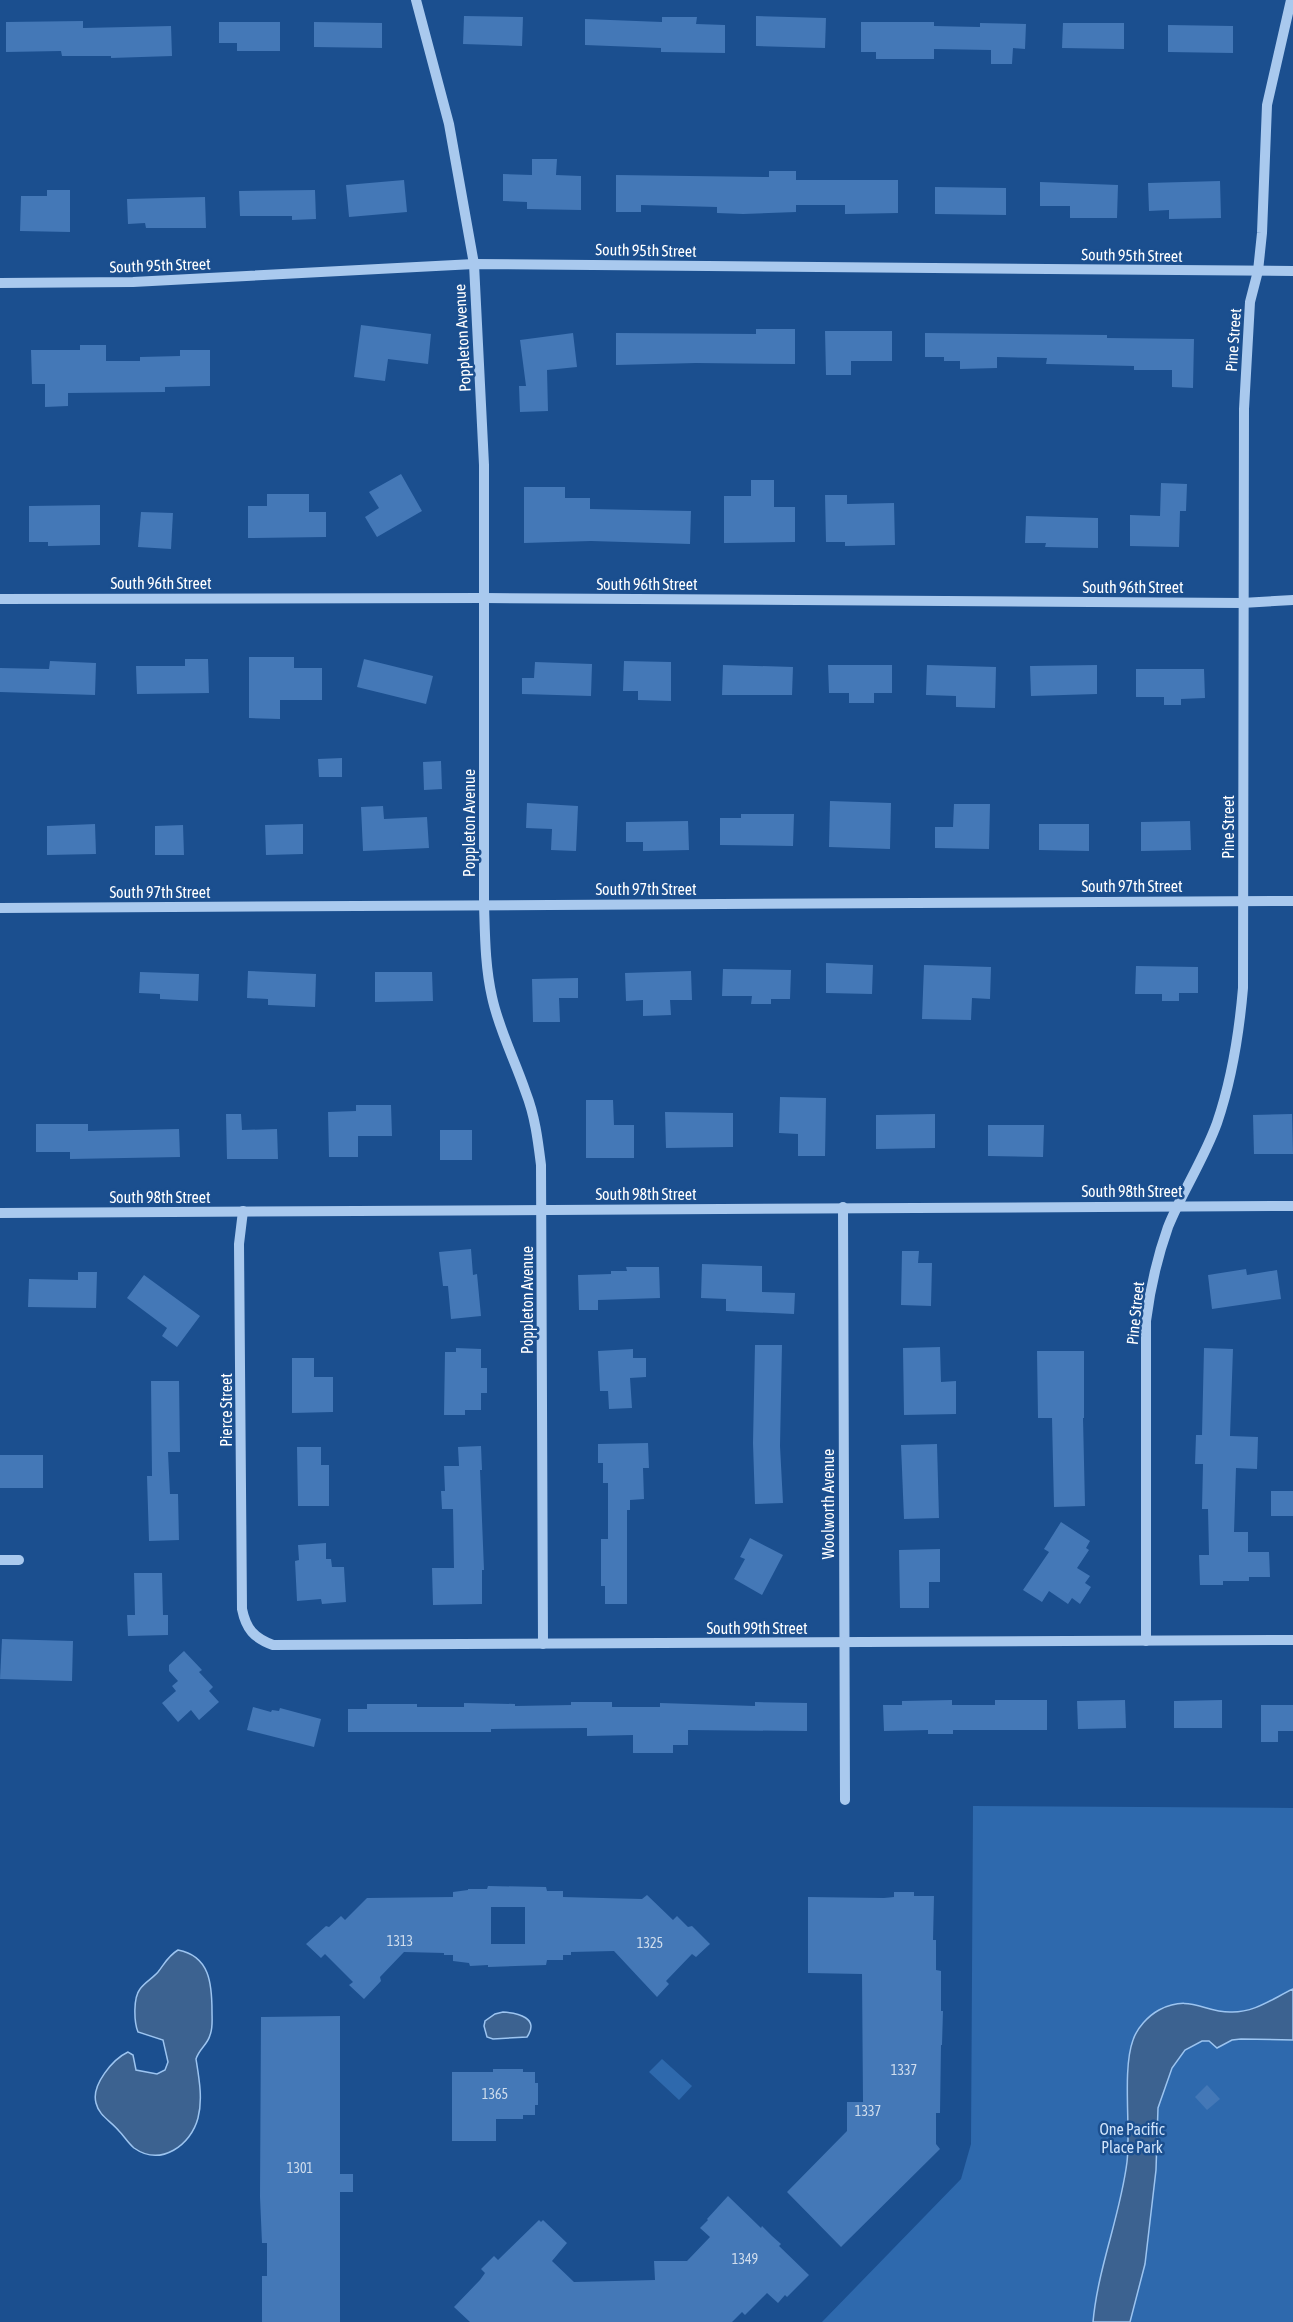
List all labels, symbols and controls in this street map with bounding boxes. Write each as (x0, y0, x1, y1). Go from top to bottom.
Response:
street label: South 95th Street (595, 240, 697, 260)
street label: South 95th Street (1081, 245, 1183, 265)
street label: South 95th Street (109, 254, 211, 276)
street label: Poppleton Avenue (450, 284, 475, 392)
street label: Pine Street (1222, 307, 1244, 372)
street label: South 96th Street (110, 574, 212, 592)
street label: South 96th Street (596, 575, 698, 593)
street label: South 96th Street (1082, 578, 1184, 596)
street label: Poppleton Avenue (460, 769, 479, 877)
street label: Pine Street (1219, 795, 1237, 859)
street label: South 97th Street (1081, 877, 1183, 895)
street label: South 97th Street (595, 880, 697, 898)
street label: South 97th Street (109, 883, 211, 901)
street label: South 98th Street (1081, 1182, 1183, 1200)
street label: South 98th Street (595, 1185, 697, 1203)
street label: South 98th Street (109, 1188, 211, 1206)
street label: Poppleton Avenue (518, 1246, 537, 1354)
street label: Pine Street (1123, 1280, 1147, 1346)
street label: Pierce Street (217, 1373, 235, 1447)
street label: Woolworth Avenue (819, 1449, 837, 1559)
street label: South 99th Street (706, 1619, 808, 1637)
house number: 1313 (387, 1933, 413, 1949)
house number: 1325 (637, 1935, 663, 1951)
house number: 1337 (891, 2062, 917, 2078)
house number: 1365 (482, 2086, 508, 2102)
house number: 1337 (855, 2103, 881, 2119)
park label: One Pacific Place Park (1099, 2120, 1165, 2156)
house number: 1301 (287, 2160, 313, 2176)
house number: 1349 (732, 2251, 758, 2267)

